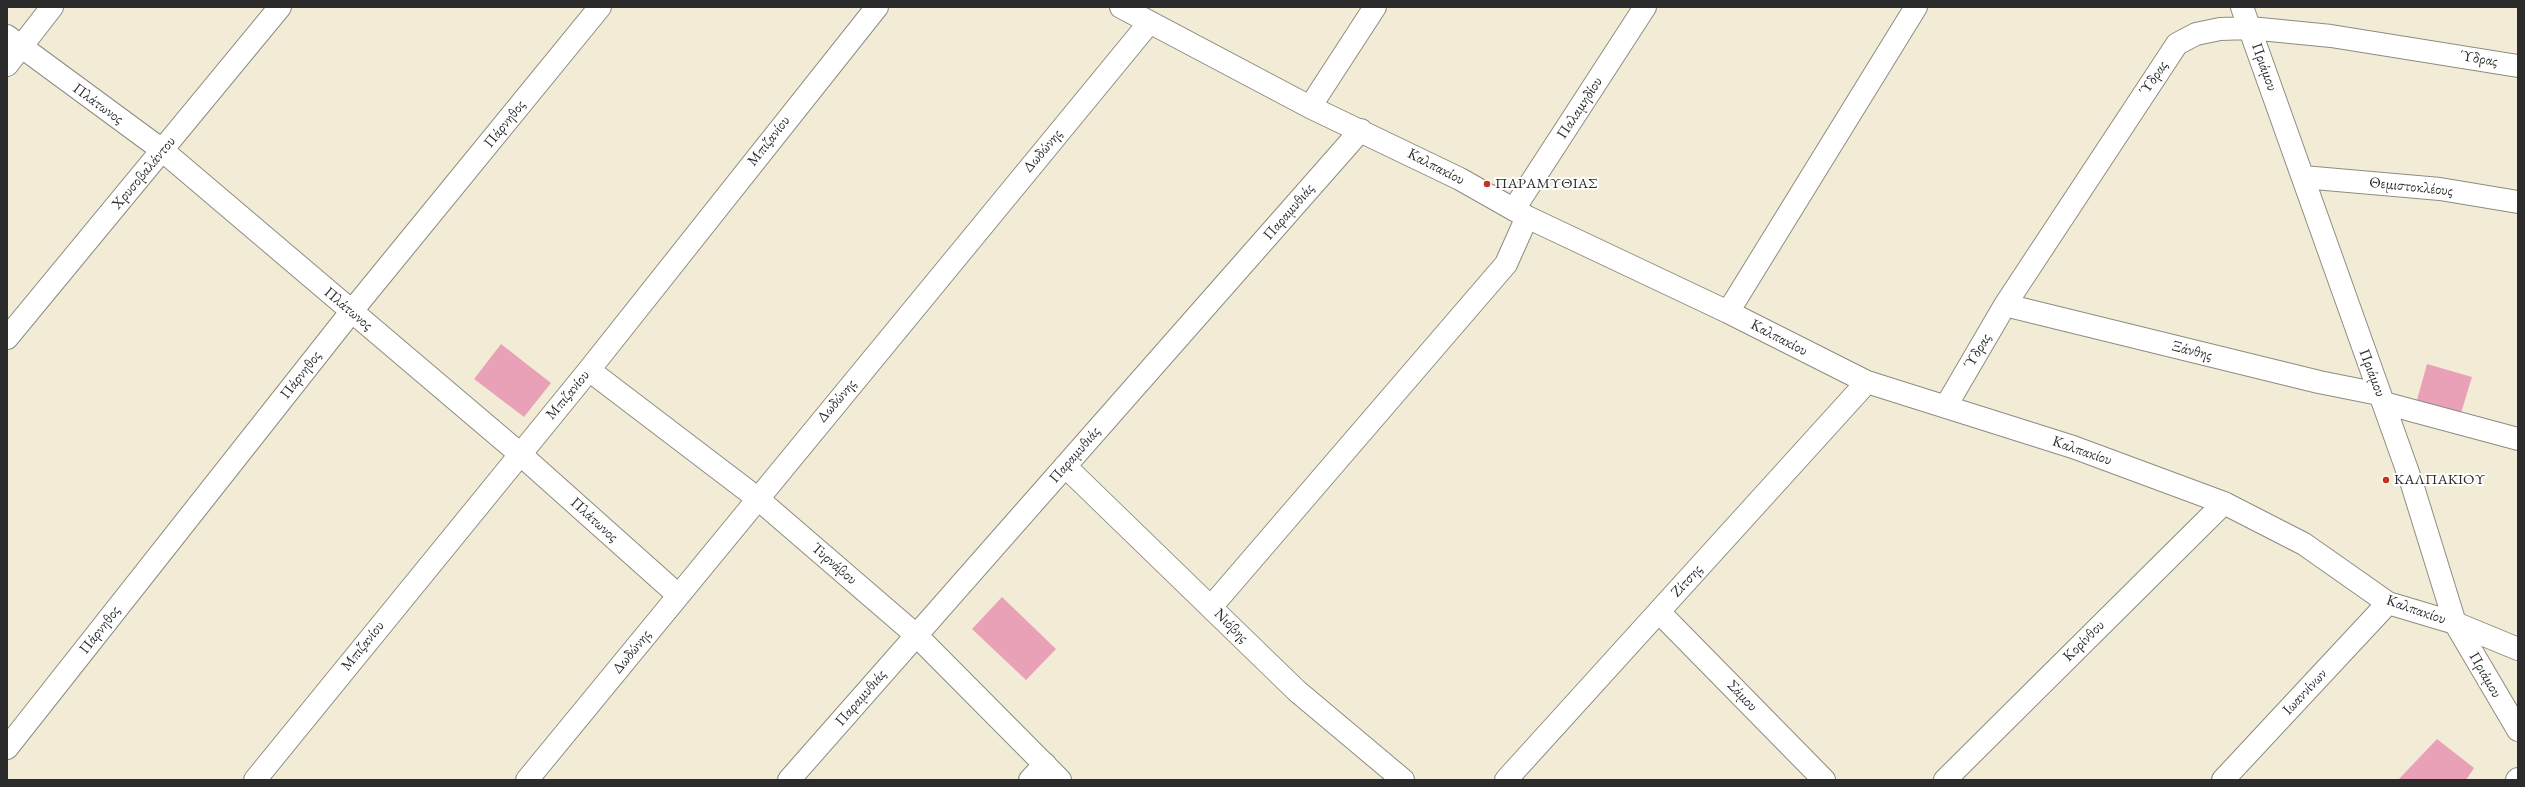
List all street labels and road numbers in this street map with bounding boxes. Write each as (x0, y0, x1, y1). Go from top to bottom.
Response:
street label: Πριάμου (2247, 41, 2281, 93)
street label: Ύδρας (2459, 47, 2499, 71)
street label: Ύδρας (2136, 57, 2172, 99)
street label: Παλαμηδίου (1553, 74, 1607, 142)
street label: Πλάτωνος (69, 80, 127, 128)
street label: Πάρνηθος (480, 97, 530, 151)
street label: Μπιζανίου (744, 112, 794, 170)
street label: Δωδώνης (1020, 126, 1066, 176)
street label: Χρυσοβαλάντου (108, 133, 180, 213)
street label: Καλπακίου (1404, 145, 1468, 189)
street label: Θεμιστοκλέους (2368, 174, 2454, 200)
street label: Παραμυθιάς (1260, 180, 1318, 244)
street label: Πλάτωνος (320, 283, 376, 335)
street label: Καλπακίου (1747, 316, 1811, 360)
street label: Ύδρας (1961, 330, 1995, 372)
street label: Ξάνθης (2170, 337, 2214, 365)
street label: Πάρνηθος (277, 347, 325, 403)
street label: Πριάμου (2355, 347, 2389, 399)
street label: Μπιζανίου (542, 367, 594, 423)
street label: Δωδώνης (814, 376, 860, 426)
street label: Παραμυθιάς (1046, 423, 1104, 487)
street label: Καλπακίου (2050, 432, 2114, 470)
street label: Πλάτωνος (566, 494, 622, 546)
street label: Τυρνάβου (807, 539, 861, 589)
street label: Ζίτσης (1668, 561, 1706, 601)
street label: Καλπακίου (2384, 591, 2448, 629)
street label: Πάρνηθος (76, 602, 124, 658)
street label: Νιόβης (1210, 605, 1252, 647)
street label: Μπιζανίου (338, 617, 388, 675)
street label: Κορίνθου (2060, 617, 2108, 665)
street label: Δωδώνης (609, 626, 655, 678)
street label: Πριάμου (2465, 649, 2505, 701)
street label: Ιωαννίνων (2279, 665, 2331, 719)
street label: Παραμυθιάς (832, 666, 890, 730)
street label: Σάμου (1723, 677, 1761, 715)

